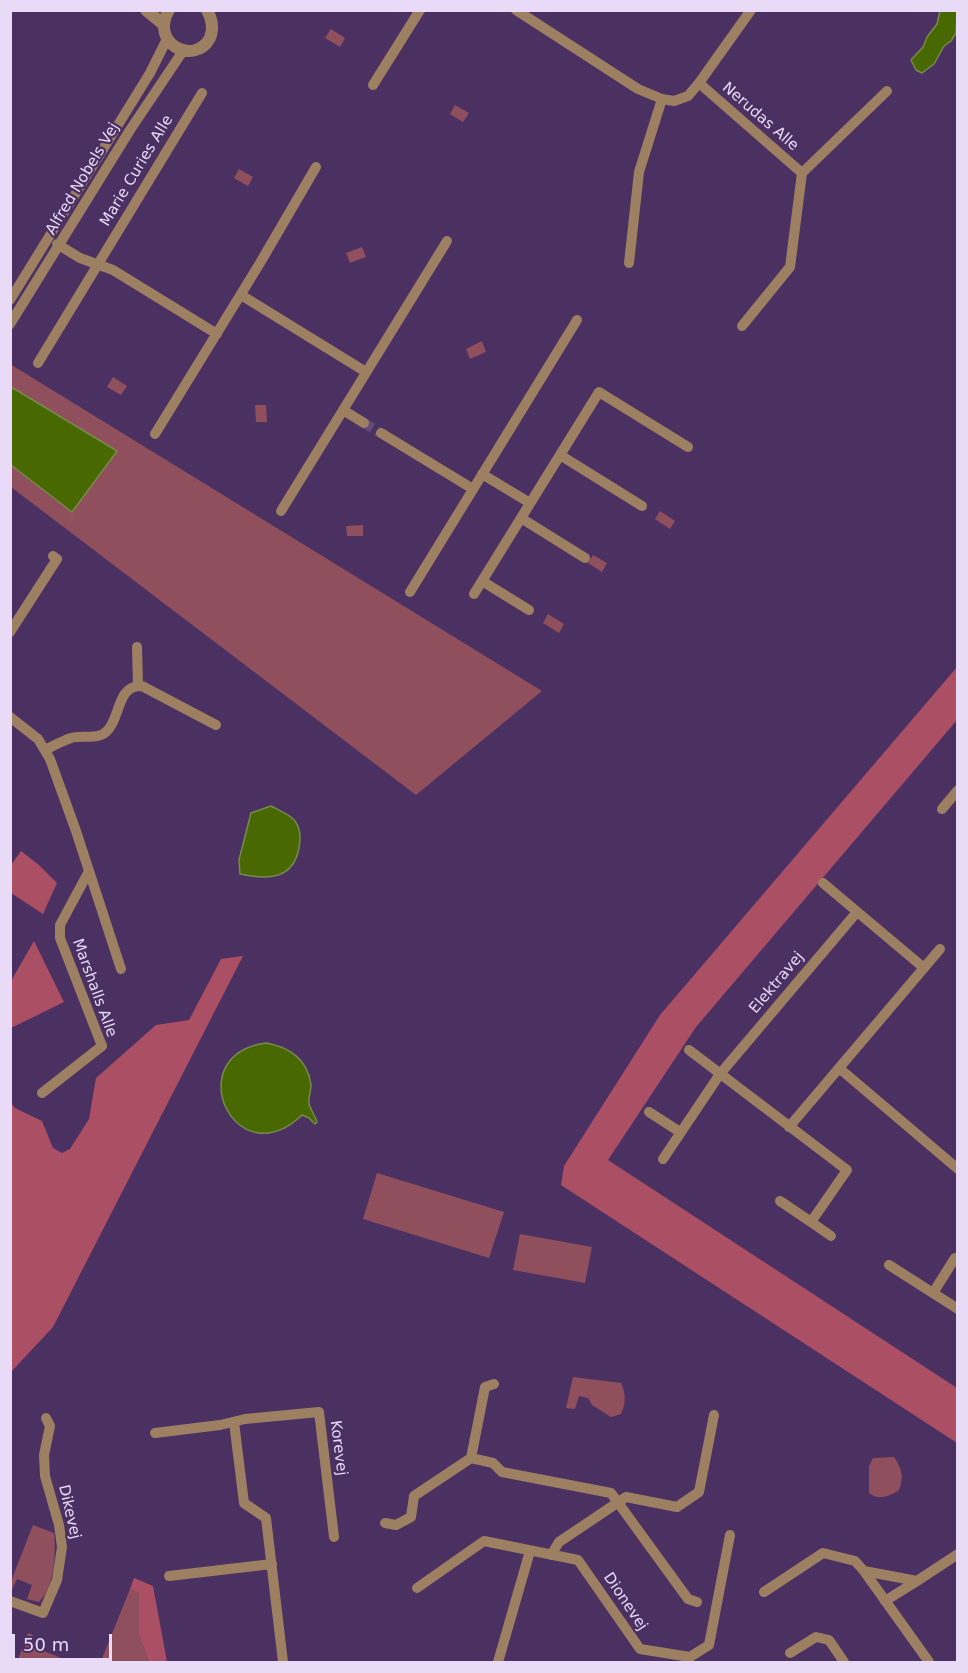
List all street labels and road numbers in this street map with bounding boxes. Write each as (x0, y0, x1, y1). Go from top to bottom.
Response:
street label: Nerudas Alle (718, 79, 802, 155)
street label: Marie Curies Alle (97, 112, 177, 230)
street label: Alfred Nobels Vej (42, 120, 124, 238)
street label: Marshalls Alle (68, 936, 120, 1040)
street label: Elektravej (746, 948, 808, 1018)
street label: Korevej (326, 1419, 350, 1477)
street label: Dikevej (54, 1483, 84, 1541)
street label: Dionevej (599, 1570, 651, 1634)

